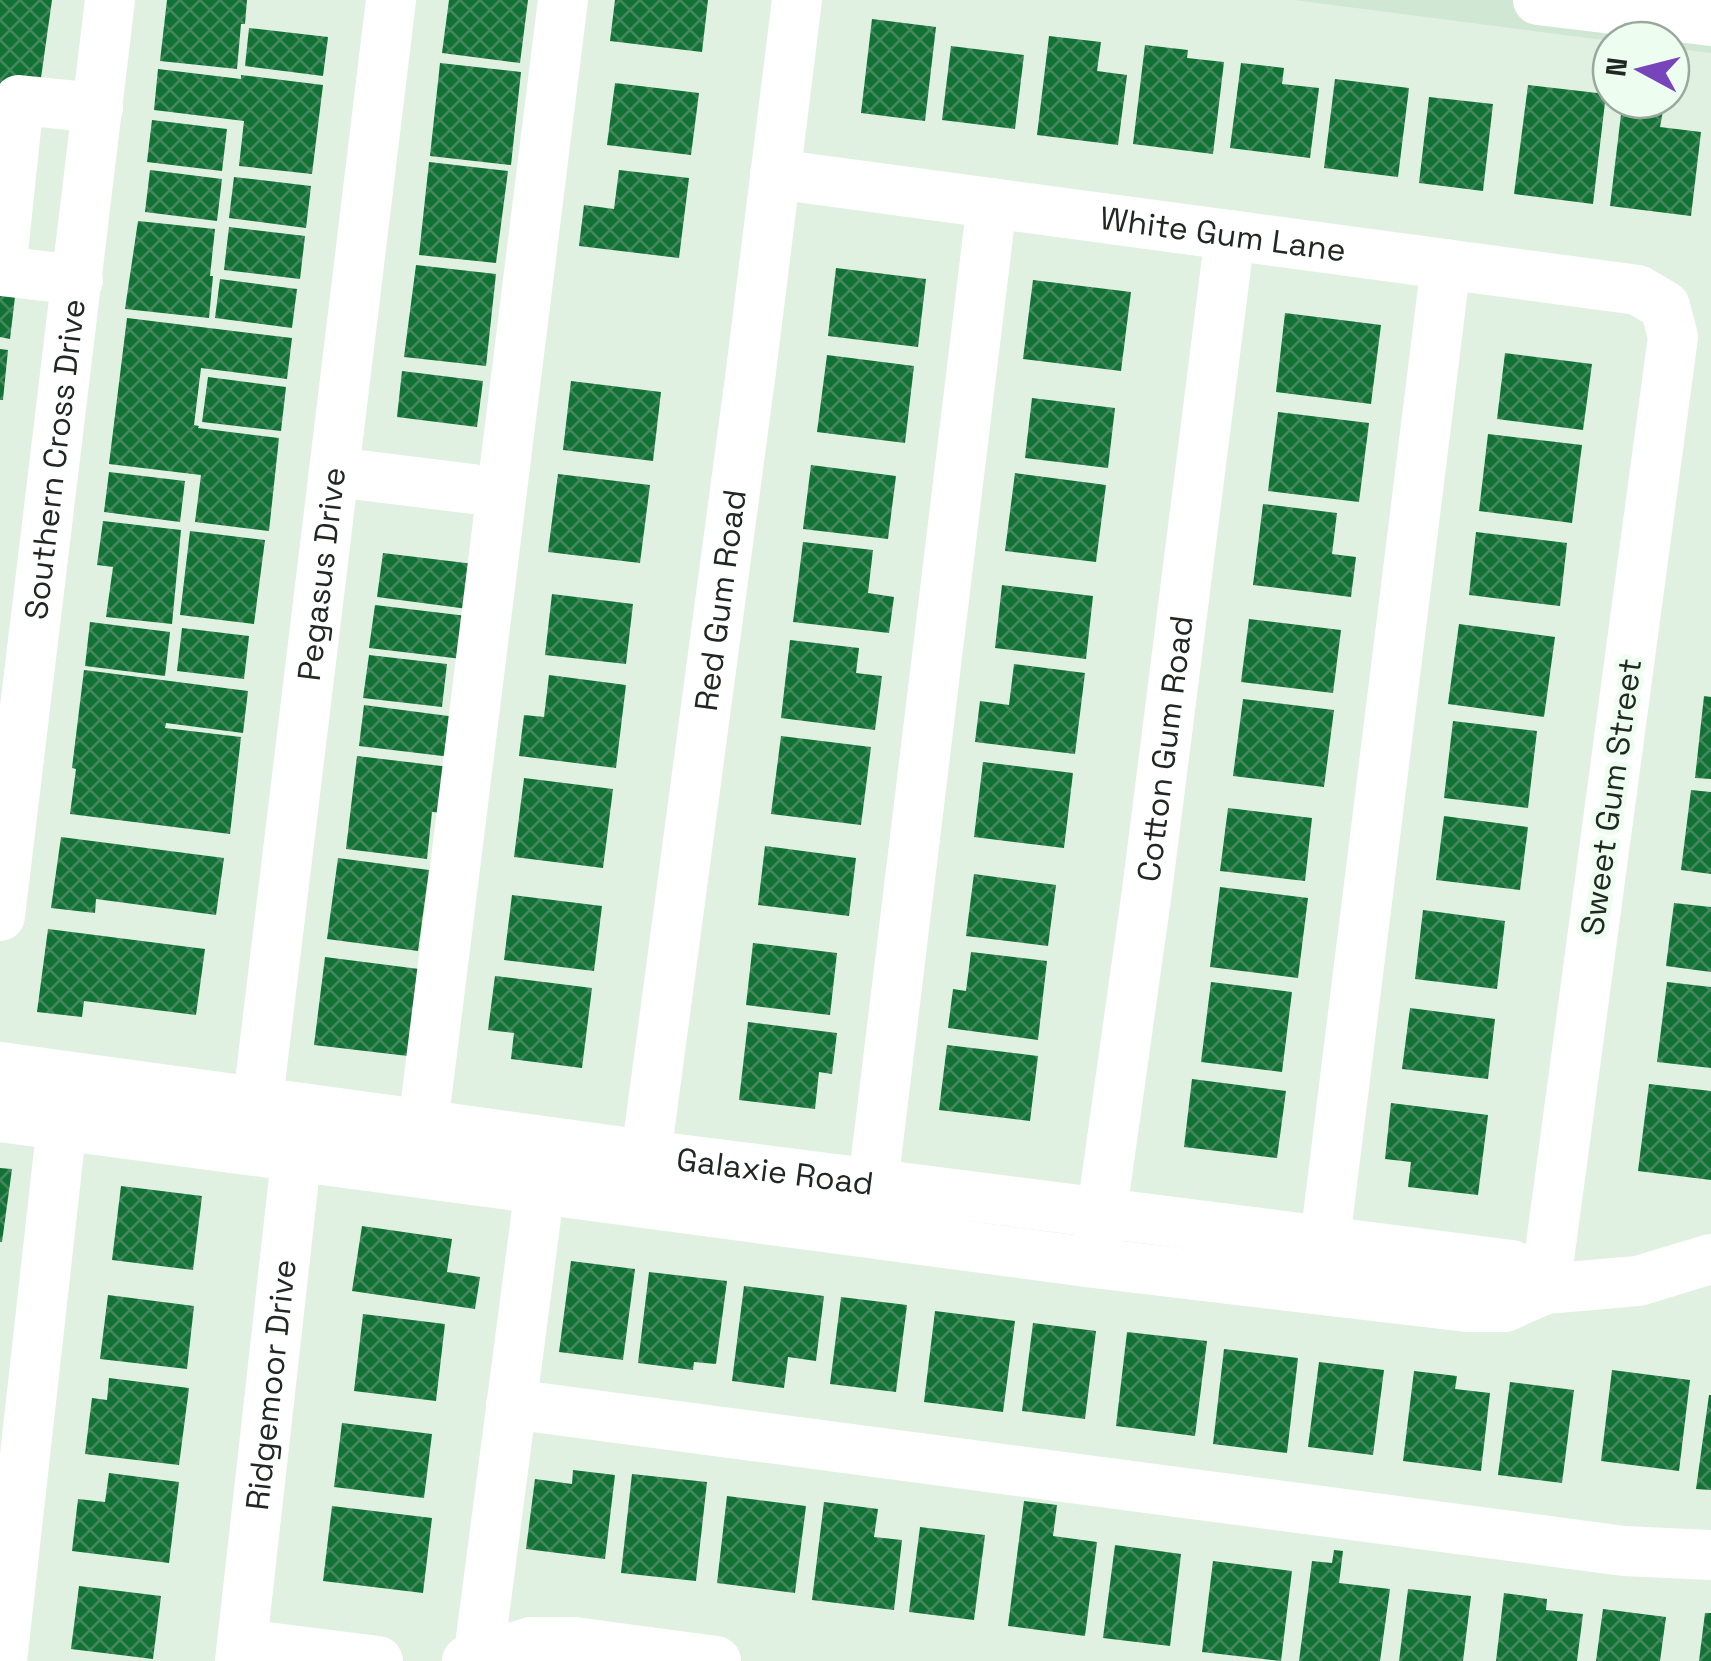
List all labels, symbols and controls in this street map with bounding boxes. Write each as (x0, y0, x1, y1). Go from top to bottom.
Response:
north arrow (1591, 20, 1691, 120)
text: N (1597, 55, 1635, 78)
street label: White Gum Lane (1098, 198, 1348, 271)
street label: Southern Cross Drive (16, 297, 94, 622)
street label: Pegasus Drive (289, 465, 354, 683)
street label: Red Gum Road (686, 487, 755, 713)
street label: Cotton Gum Road (1128, 613, 1202, 884)
street label: Sweet Gum Street (1572, 656, 1650, 938)
street label: Galaxie Road (674, 1139, 876, 1204)
street label: Ridgemoor Drive (237, 1257, 305, 1512)

